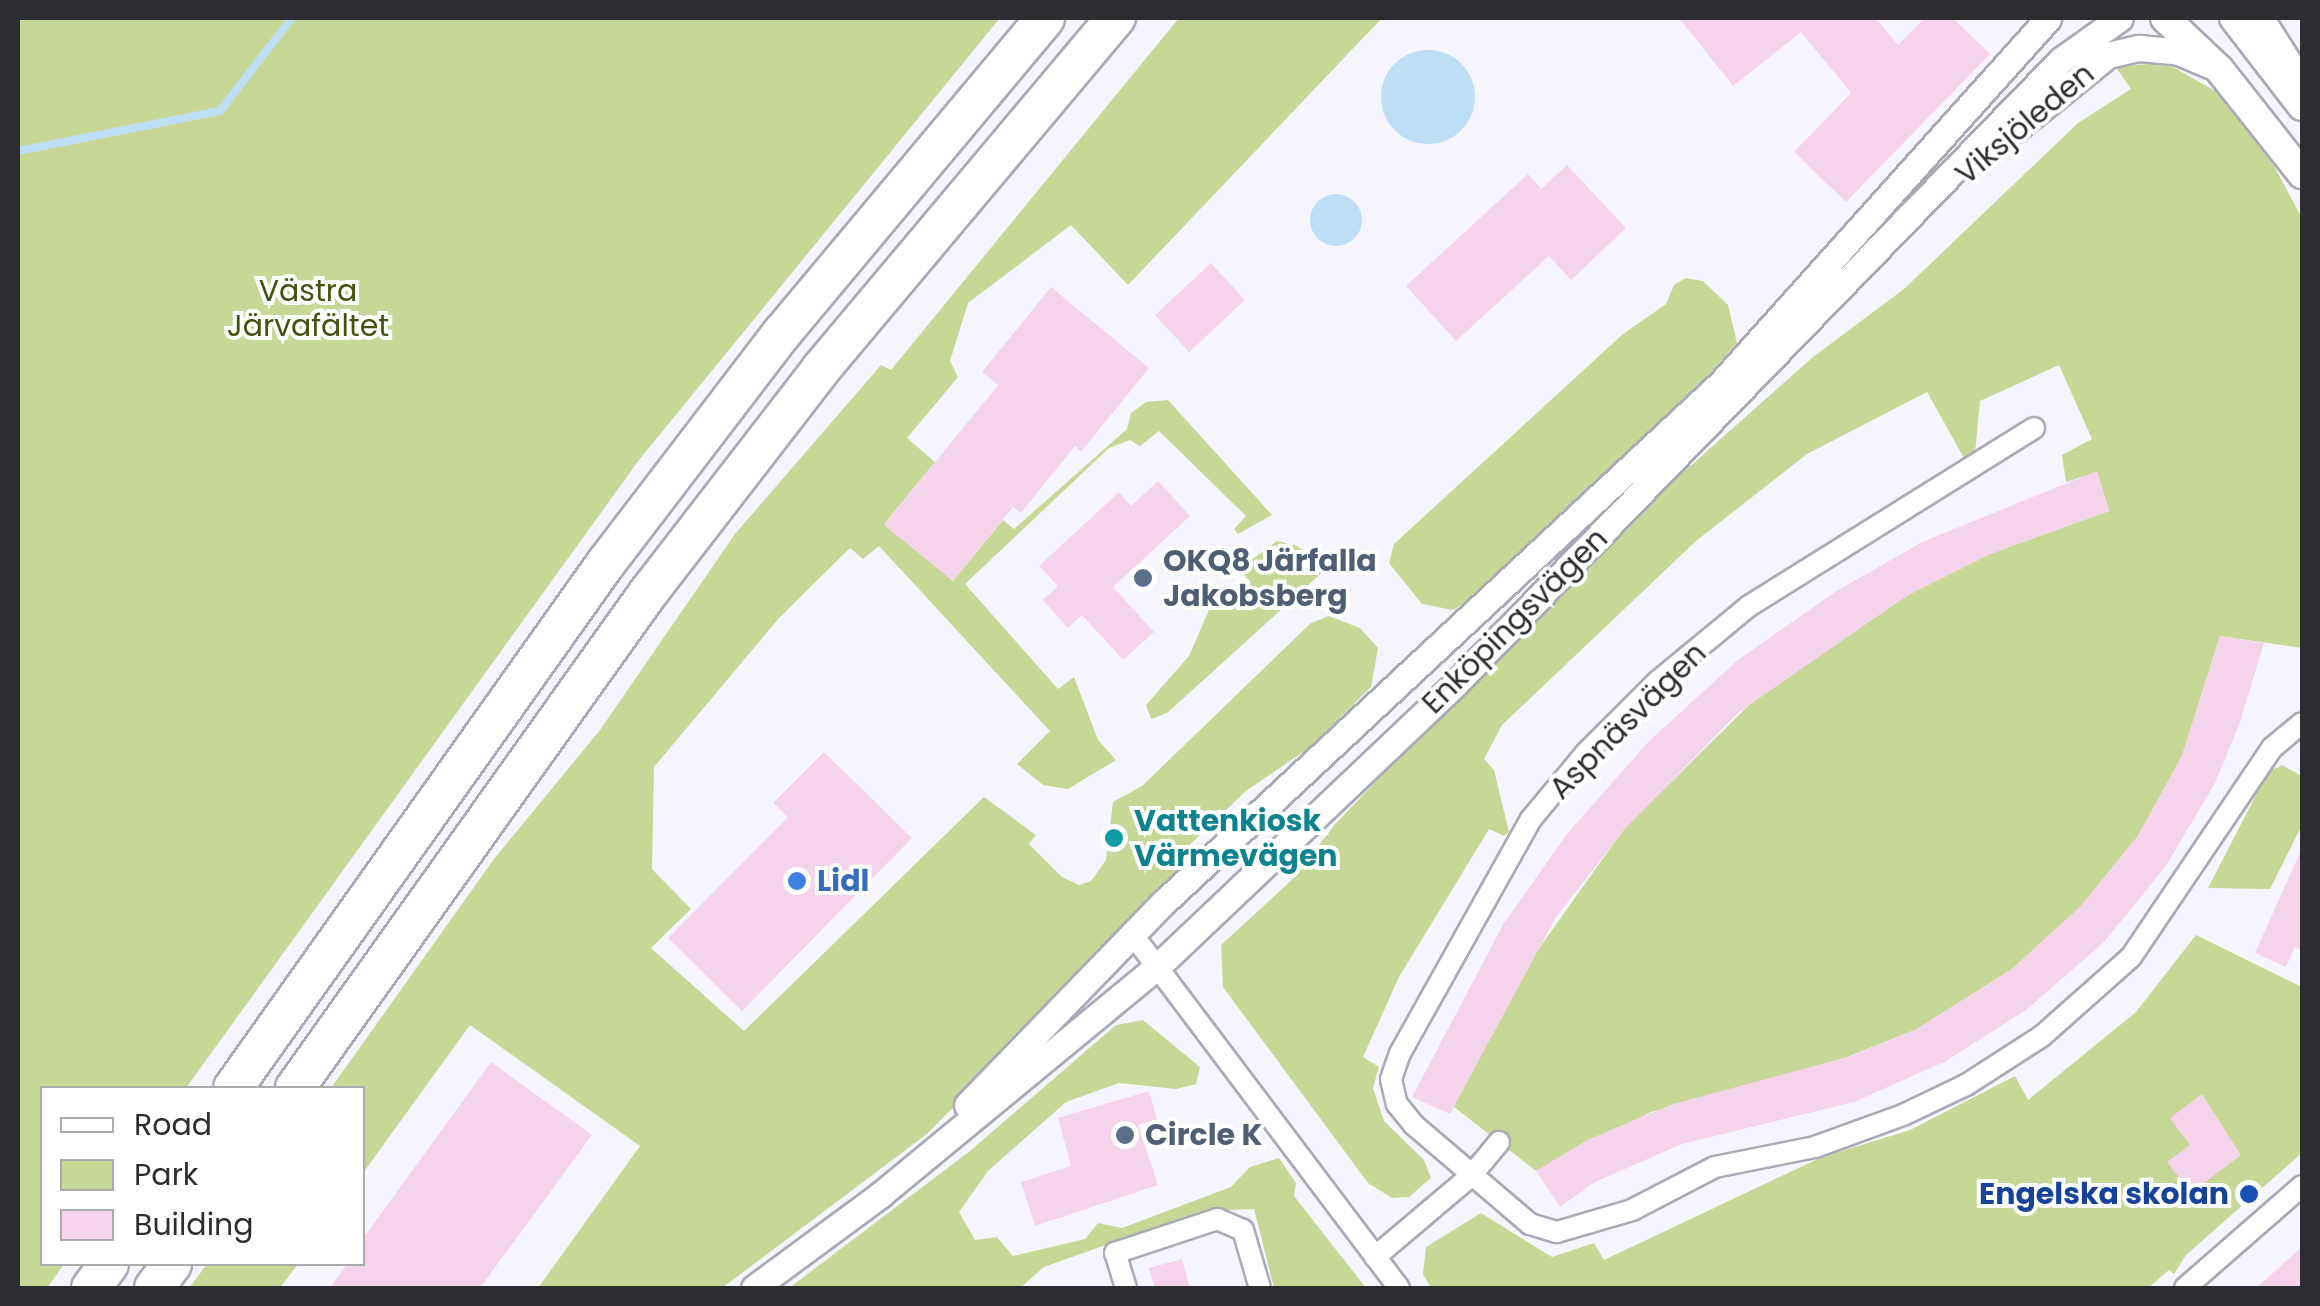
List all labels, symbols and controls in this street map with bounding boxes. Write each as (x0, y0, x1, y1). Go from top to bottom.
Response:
street label: Viksjöleden (1949, 56, 2101, 192)
park label: Västra Järvafältet (227, 273, 389, 344)
street label: Enköpingsvägen (1415, 521, 1615, 721)
place label: OKQ8 Järfalla Jakobsberg (1163, 543, 1377, 614)
marker: OKQ8 Järfalla Jakobsberg (1132, 567, 1154, 589)
street label: Aspnäsvägen (1542, 635, 1714, 807)
place label: Vattenkiosk Värmevägen (1134, 803, 1338, 874)
marker: Vattenkiosk Värmevägen (1103, 827, 1125, 849)
place label: Lidl (817, 863, 869, 899)
marker: Lidl (786, 870, 808, 892)
legend (40, 1086, 365, 1266)
text: Road (134, 1103, 212, 1146)
place label: Circle K (1145, 1117, 1262, 1153)
marker: Circle K (1114, 1124, 1136, 1146)
text: Park (134, 1153, 198, 1196)
place label: Engelska skolan (1979, 1176, 2229, 1212)
marker: Engelska skolan (2238, 1183, 2260, 1205)
text: Building (134, 1203, 254, 1246)

